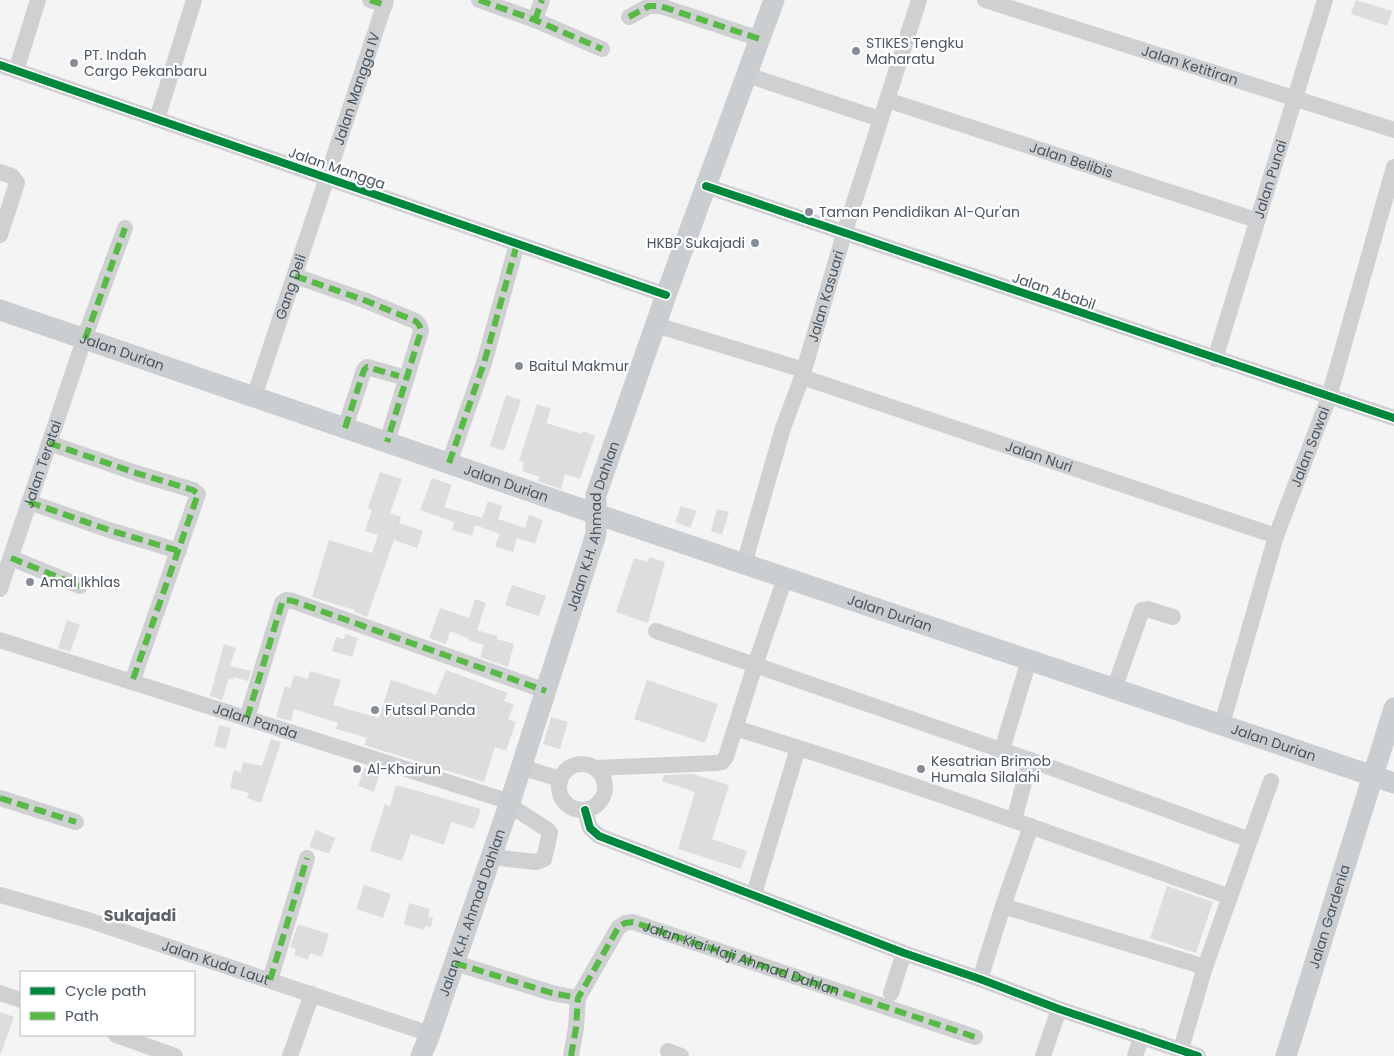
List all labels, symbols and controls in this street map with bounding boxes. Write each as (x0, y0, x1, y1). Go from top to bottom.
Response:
street label: Jalan Mangga IV (328, 29, 385, 148)
place label: STIKES Tengku Maharatu (866, 33, 964, 69)
street label: Jalan Ketitiran (1139, 40, 1241, 90)
place label: PT. Indah Cargo Pekanbaru (84, 45, 207, 81)
marker: STIKES Tengku Maharatu (850, 45, 862, 57)
marker: PT. Indah Cargo Pekanbaru (68, 57, 80, 69)
street label: Jalan Belibis (1027, 137, 1116, 183)
street label: Jalan Punai (1249, 137, 1292, 221)
street label: Jalan Mangga (286, 142, 388, 194)
place label: Taman Pendidikan Al-Qur'an (819, 202, 1020, 222)
marker: Taman Pendidikan Al-Qur'an (803, 206, 815, 218)
place label: HKBP Sukajadi (647, 233, 745, 253)
marker: HKBP Sukajadi (749, 237, 761, 249)
street label: Jalan Kasuari (803, 248, 849, 345)
street label: Gang Deli (270, 251, 311, 322)
street label: Jalan Ababil (1010, 267, 1098, 315)
street label: Jalan Durian (77, 328, 167, 376)
place label: Baitul Makmur (529, 356, 629, 376)
marker: Baitul Makmur (513, 360, 525, 372)
street label: Jalan Sawai (1286, 404, 1334, 490)
street label: Jalan Teratai (18, 417, 66, 510)
street label: Jalan Nuri (1003, 436, 1075, 477)
street label: Jalan K.H. Ahmad Dahlan (562, 438, 624, 614)
street label: Jalan Durian (461, 459, 551, 507)
place label: Amal Ikhlas (40, 572, 120, 592)
marker: Amal Ikhlas (24, 576, 36, 588)
street label: Jalan Durian (845, 589, 935, 637)
street label: Jalan Panda (210, 698, 300, 744)
place label: Futsal Panda (385, 700, 476, 720)
marker: Futsal Panda (369, 704, 381, 716)
street label: Jalan Durian (1228, 719, 1319, 766)
place label: Kesatrian Brimob Humala Silalahi (931, 751, 1051, 787)
place label: Al-Khairun (367, 759, 441, 779)
marker: Al-Khairun (351, 763, 363, 775)
marker: Kesatrian Brimob Humala Silalahi (915, 763, 927, 775)
street label: Jalan K.H. Ahmad Dahlan (434, 826, 510, 999)
street label: Jalan Gardenia (1304, 862, 1355, 971)
district label: Sukajadi (104, 904, 176, 927)
street label: Jalan Kiai Haji Ahmad Dahlan (640, 916, 842, 1001)
street label: Jalan Kuda Laut (159, 935, 272, 990)
legend (20, 971, 195, 1036)
text: Cycle path (65, 980, 146, 1001)
text: Path (65, 1005, 99, 1026)

